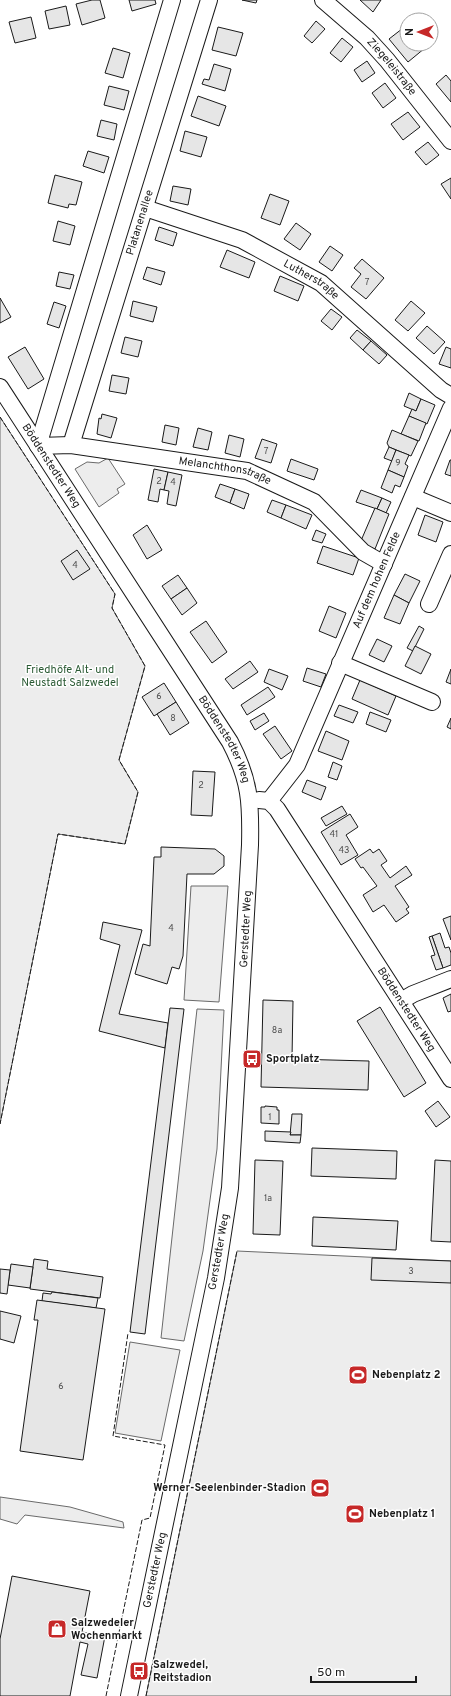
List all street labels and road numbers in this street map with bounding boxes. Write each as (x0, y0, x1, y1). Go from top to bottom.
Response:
street label: Ziegeleistraße (364, 35, 419, 98)
street label: Platanenallee (123, 188, 157, 257)
street label: Lutherstraße (281, 257, 342, 303)
street label: Böddenstedter Weg (19, 421, 84, 511)
street label: Melanchthonstraße (178, 454, 273, 488)
street label: Auf dem hohen Felde (350, 530, 404, 631)
street label: Böddenstedter Weg (195, 693, 253, 784)
street label: Gerstedter Weg (237, 890, 255, 968)
street label: Böddenstedter Weg (374, 965, 439, 1054)
street label: Gerstedter Weg (205, 1213, 233, 1291)
street label: Gerstedter Weg (140, 1531, 170, 1609)

